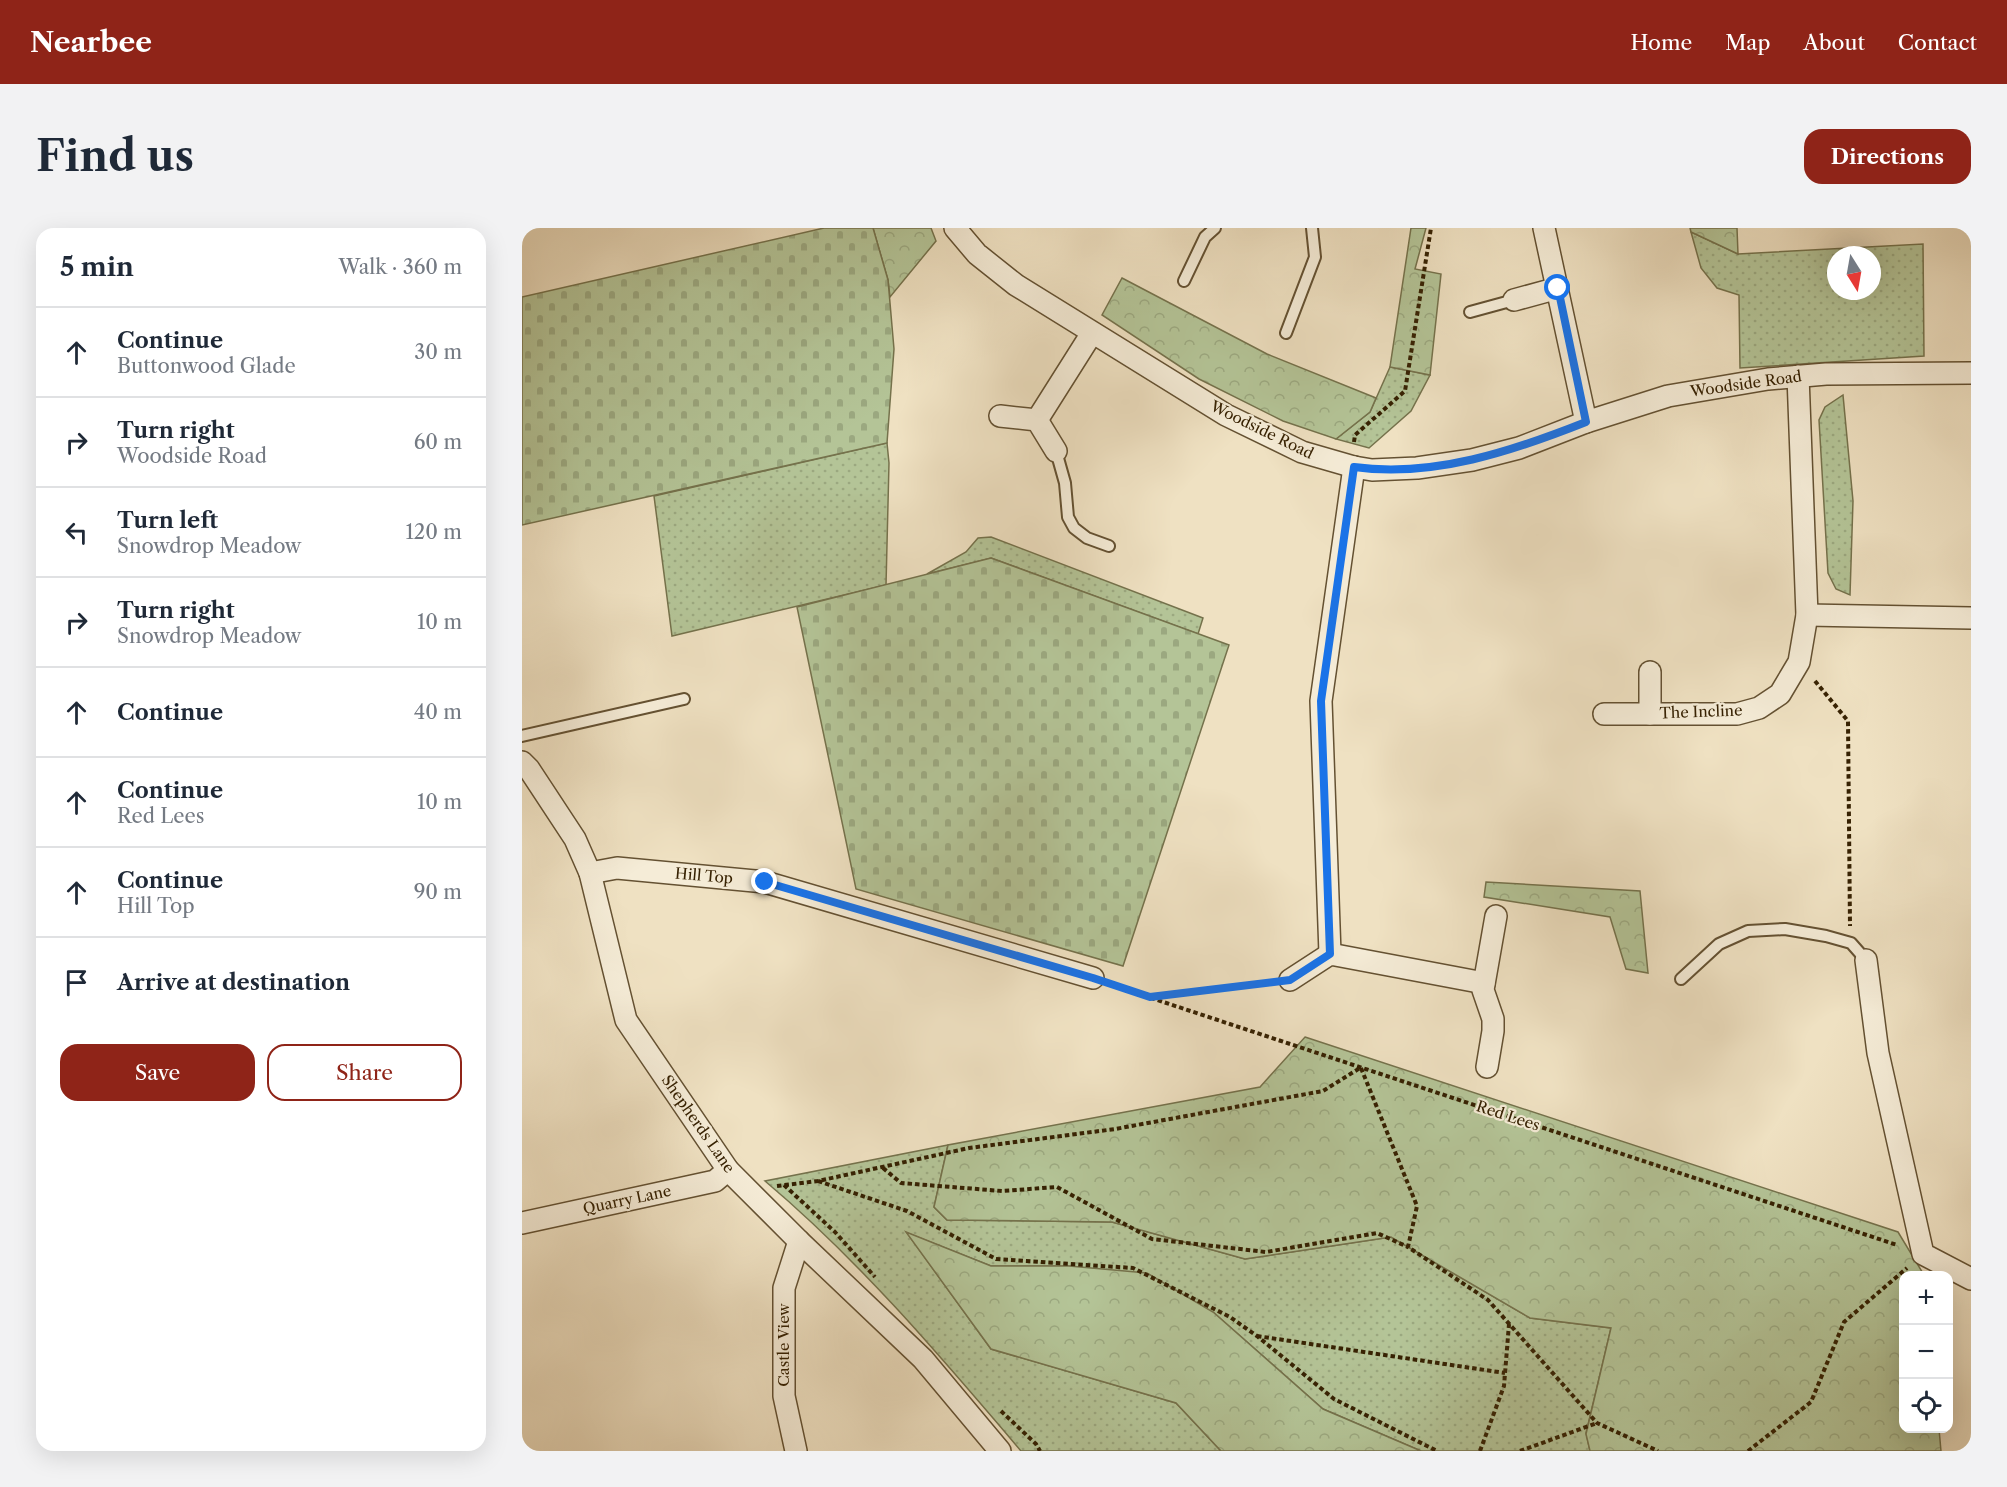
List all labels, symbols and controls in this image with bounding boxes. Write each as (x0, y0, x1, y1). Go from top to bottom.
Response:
text: Nearbee (30, 25, 152, 59)
text: Home (1631, 30, 1692, 55)
text: Map (1725, 30, 1770, 55)
text: About (1803, 30, 1865, 55)
text: Contact (1898, 30, 1977, 55)
button: Directions (1804, 129, 1971, 184)
text: Find us (36, 130, 194, 182)
north arrow (1827, 246, 1881, 300)
text: 5 min (60, 251, 134, 283)
text: Walk · 360 m (339, 255, 462, 279)
route start (1544, 274, 1570, 300)
text: Continue (117, 327, 223, 354)
icon: ahead (60, 336, 93, 369)
text: 30 m (414, 340, 462, 364)
text: Buttonwood Glade (117, 354, 296, 378)
street label: Woodside Road (1688, 366, 1803, 401)
street label: Woodside Road (1207, 396, 1317, 463)
text: Turn right (117, 417, 235, 444)
icon: right (60, 426, 93, 459)
text: 60 m (414, 430, 462, 454)
text: Woodside Road (117, 444, 267, 468)
text: Turn left (117, 507, 218, 534)
icon: left (60, 516, 93, 549)
text: 120 m (405, 520, 462, 544)
text: Snowdrop Meadow (117, 534, 301, 558)
text: Turn right (117, 597, 235, 624)
icon: right (60, 606, 93, 639)
text: 10 m (417, 610, 462, 634)
text: Snowdrop Meadow (117, 624, 301, 648)
icon: ahead (60, 696, 93, 729)
text: Continue (117, 699, 223, 726)
text: 40 m (414, 700, 462, 724)
street label: The Incline (1659, 701, 1743, 722)
text: Continue (117, 777, 223, 804)
icon: ahead (60, 786, 93, 819)
text: 10 m (417, 790, 462, 814)
text: Red Lees (117, 804, 204, 828)
street label: Hill Top (674, 864, 734, 888)
text: Continue (117, 867, 223, 894)
route end (751, 868, 777, 894)
icon: ahead (60, 876, 93, 909)
text: 90 m (414, 880, 462, 904)
text: Hill Top (117, 894, 195, 918)
icon: arrive (60, 966, 93, 999)
text: Arrive at destination (117, 969, 350, 996)
button: Save (60, 1044, 255, 1101)
button: Share (267, 1044, 462, 1101)
street label: Shepherds Lane (658, 1071, 739, 1176)
street label: Red Lees (1474, 1096, 1542, 1135)
street label: Quarry Lane (581, 1181, 673, 1218)
map controls (1899, 1271, 1953, 1433)
button: + (1899, 1271, 1953, 1325)
street label: Castle View (774, 1303, 793, 1387)
button: − (1899, 1325, 1953, 1379)
button: locate (1899, 1379, 1953, 1433)

